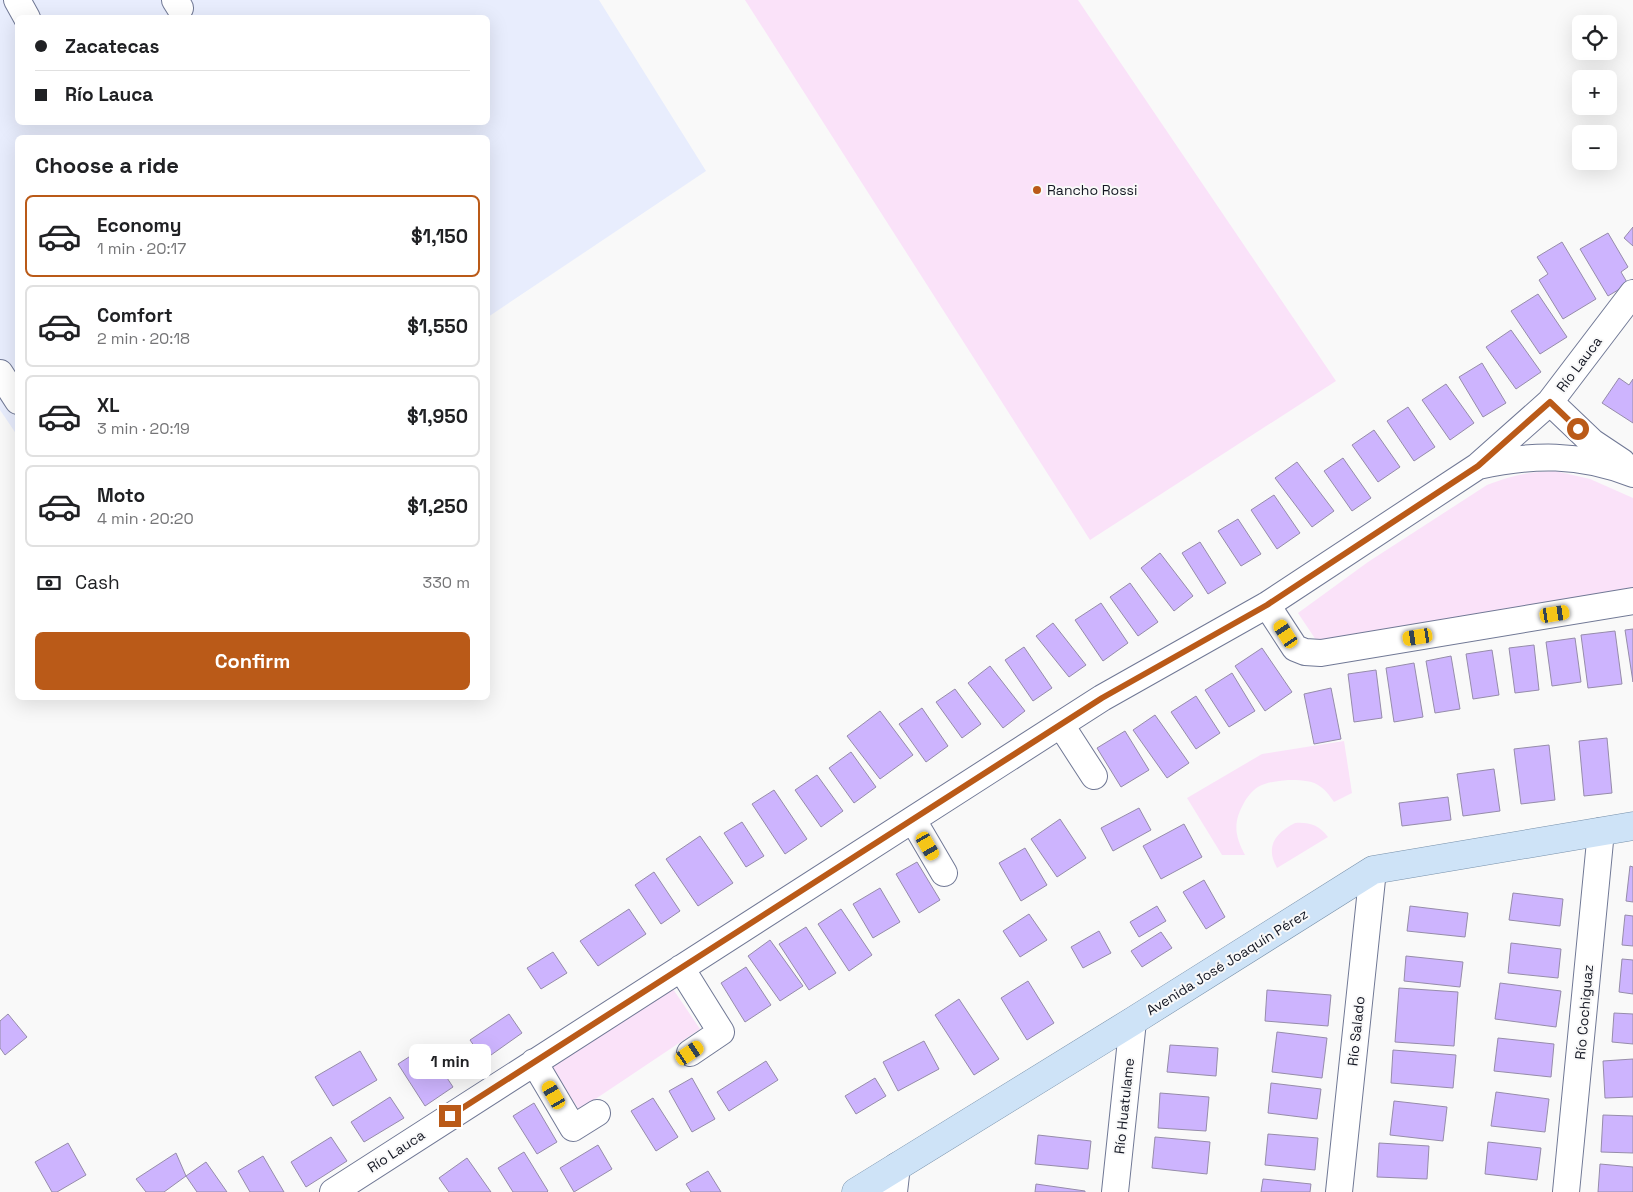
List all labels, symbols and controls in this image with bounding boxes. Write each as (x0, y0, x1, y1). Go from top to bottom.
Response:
map controls (1572, 15, 1617, 170)
button: locate (1572, 15, 1617, 60)
text: Zacatecas (65, 34, 159, 59)
button: + (1572, 70, 1617, 115)
text: Río Lauca (65, 82, 153, 107)
button: − (1572, 125, 1617, 170)
text: Choose a ride (35, 151, 179, 179)
place label: Rancho Rossi (1047, 181, 1137, 199)
marker: Rancho Rossi (1031, 184, 1043, 196)
text: Economy (97, 213, 181, 238)
icon: car (37, 214, 82, 259)
text: $1,150 (411, 224, 468, 249)
text: 1 min · 20:17 (97, 238, 186, 259)
text: Comfort (97, 303, 173, 328)
icon: car (37, 304, 82, 349)
text: $1,550 (407, 314, 468, 339)
text: 2 min · 20:18 (97, 328, 190, 349)
street label: Río Lauca (1552, 333, 1606, 395)
text: XL (97, 393, 120, 418)
icon: car (37, 394, 82, 439)
text: $1,950 (407, 404, 468, 429)
text: 3 min · 20:19 (97, 418, 190, 439)
route start (1567, 418, 1589, 440)
text: Moto (97, 483, 145, 508)
icon: car (37, 484, 82, 529)
text: $1,250 (407, 494, 468, 519)
text: 4 min · 20:20 (97, 508, 194, 529)
icon: cash (35, 569, 63, 597)
text: Cash (75, 570, 120, 595)
text: 330 m (423, 572, 470, 593)
car (1539, 604, 1570, 624)
car (1271, 617, 1300, 651)
car (1402, 627, 1433, 647)
button: Confirm (35, 632, 470, 690)
car (914, 829, 941, 863)
street label: Avenida José Joaquín Pérez (1143, 905, 1311, 1019)
street label: Río Cochiguaz (1571, 964, 1597, 1060)
street label: Río Salado (1343, 995, 1369, 1067)
car (673, 1038, 706, 1068)
callout: 1 min (409, 1044, 491, 1078)
text: 1 min (430, 1051, 470, 1072)
street label: Río Huatulame (1110, 1057, 1138, 1155)
car (540, 1078, 567, 1112)
route end (439, 1105, 461, 1127)
street label: Río Lauca (364, 1126, 428, 1176)

